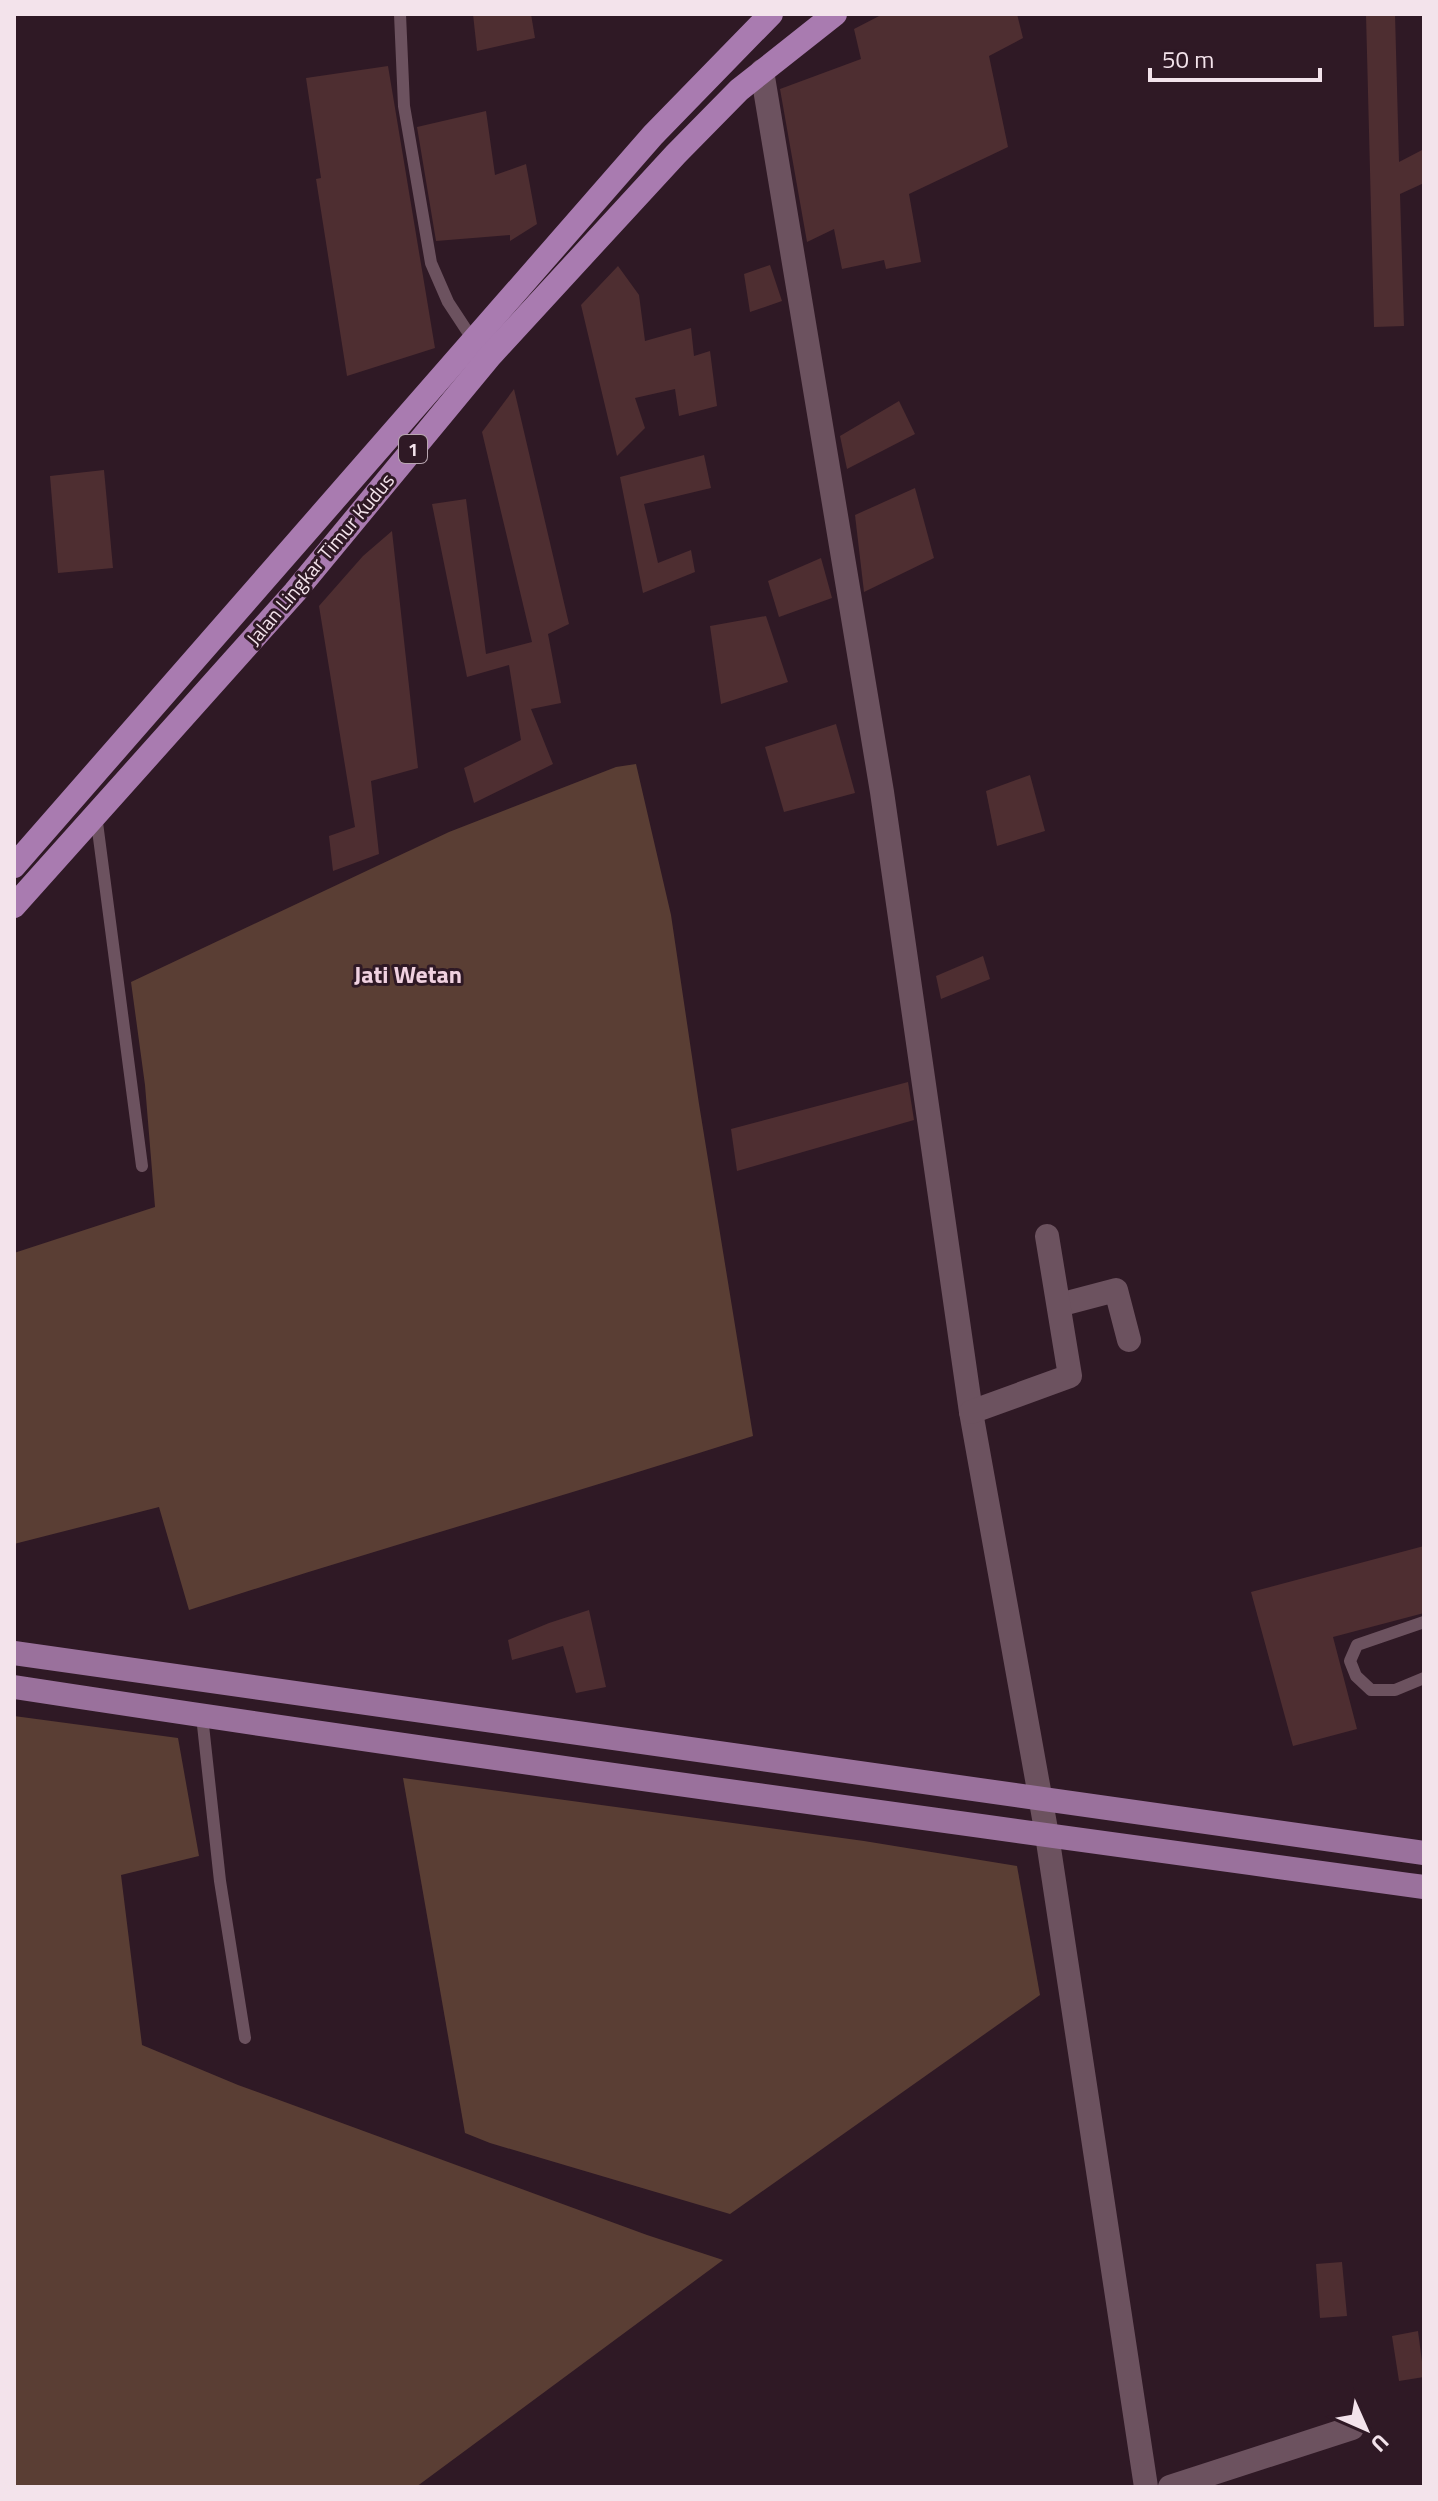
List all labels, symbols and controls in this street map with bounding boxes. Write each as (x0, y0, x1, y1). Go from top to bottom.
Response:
scale bar (1150, 32, 1320, 82)
text: 50 m (1162, 41, 1214, 77)
road number: 1 (399, 435, 427, 463)
street label: Jalan Lingkar Timur Kudus (238, 466, 402, 652)
district label: Jati Wetan (354, 956, 462, 992)
north arrow (1326, 2389, 1406, 2469)
text: U (1363, 2426, 1397, 2460)

